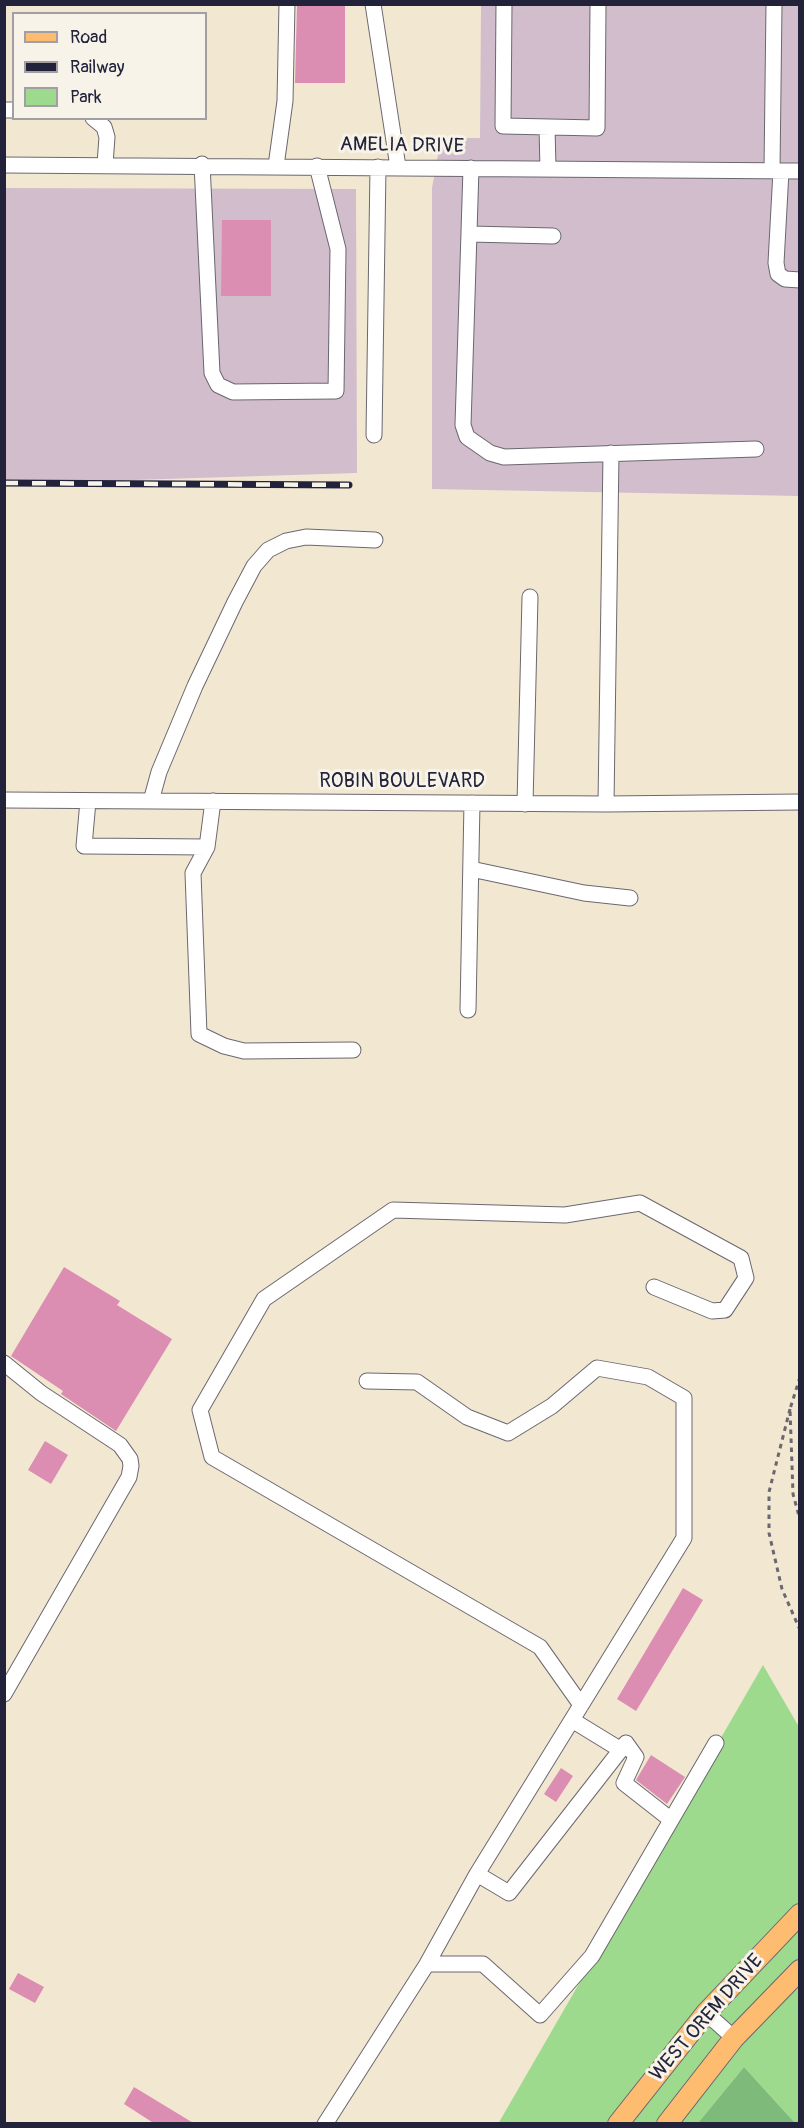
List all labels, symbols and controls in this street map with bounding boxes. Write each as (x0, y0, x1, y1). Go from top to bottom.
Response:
legend (12, 12, 207, 120)
text: Road (70, 26, 107, 49)
text: Railway (70, 56, 125, 79)
text: Park (70, 86, 102, 109)
street label: AMELIA DRIVE (340, 133, 464, 159)
street label: ROBIN BOULEVARD (319, 770, 485, 794)
street label: WEST OREM DRIVE (645, 1950, 769, 2086)

